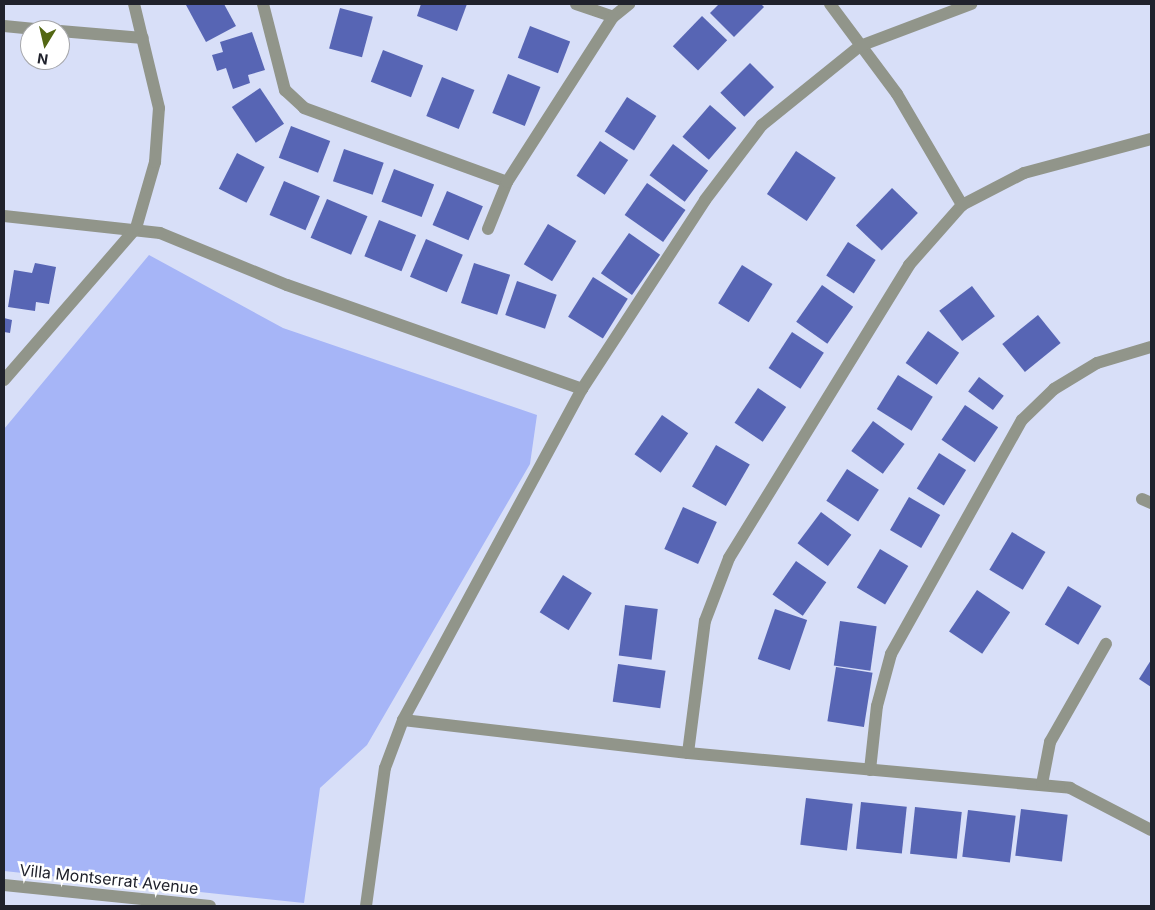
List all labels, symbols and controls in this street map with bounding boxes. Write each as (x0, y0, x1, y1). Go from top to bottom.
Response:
north arrow (20, 20, 70, 70)
text: N (36, 50, 49, 69)
street label: Villa Montserrat Avenue (19, 860, 199, 898)

